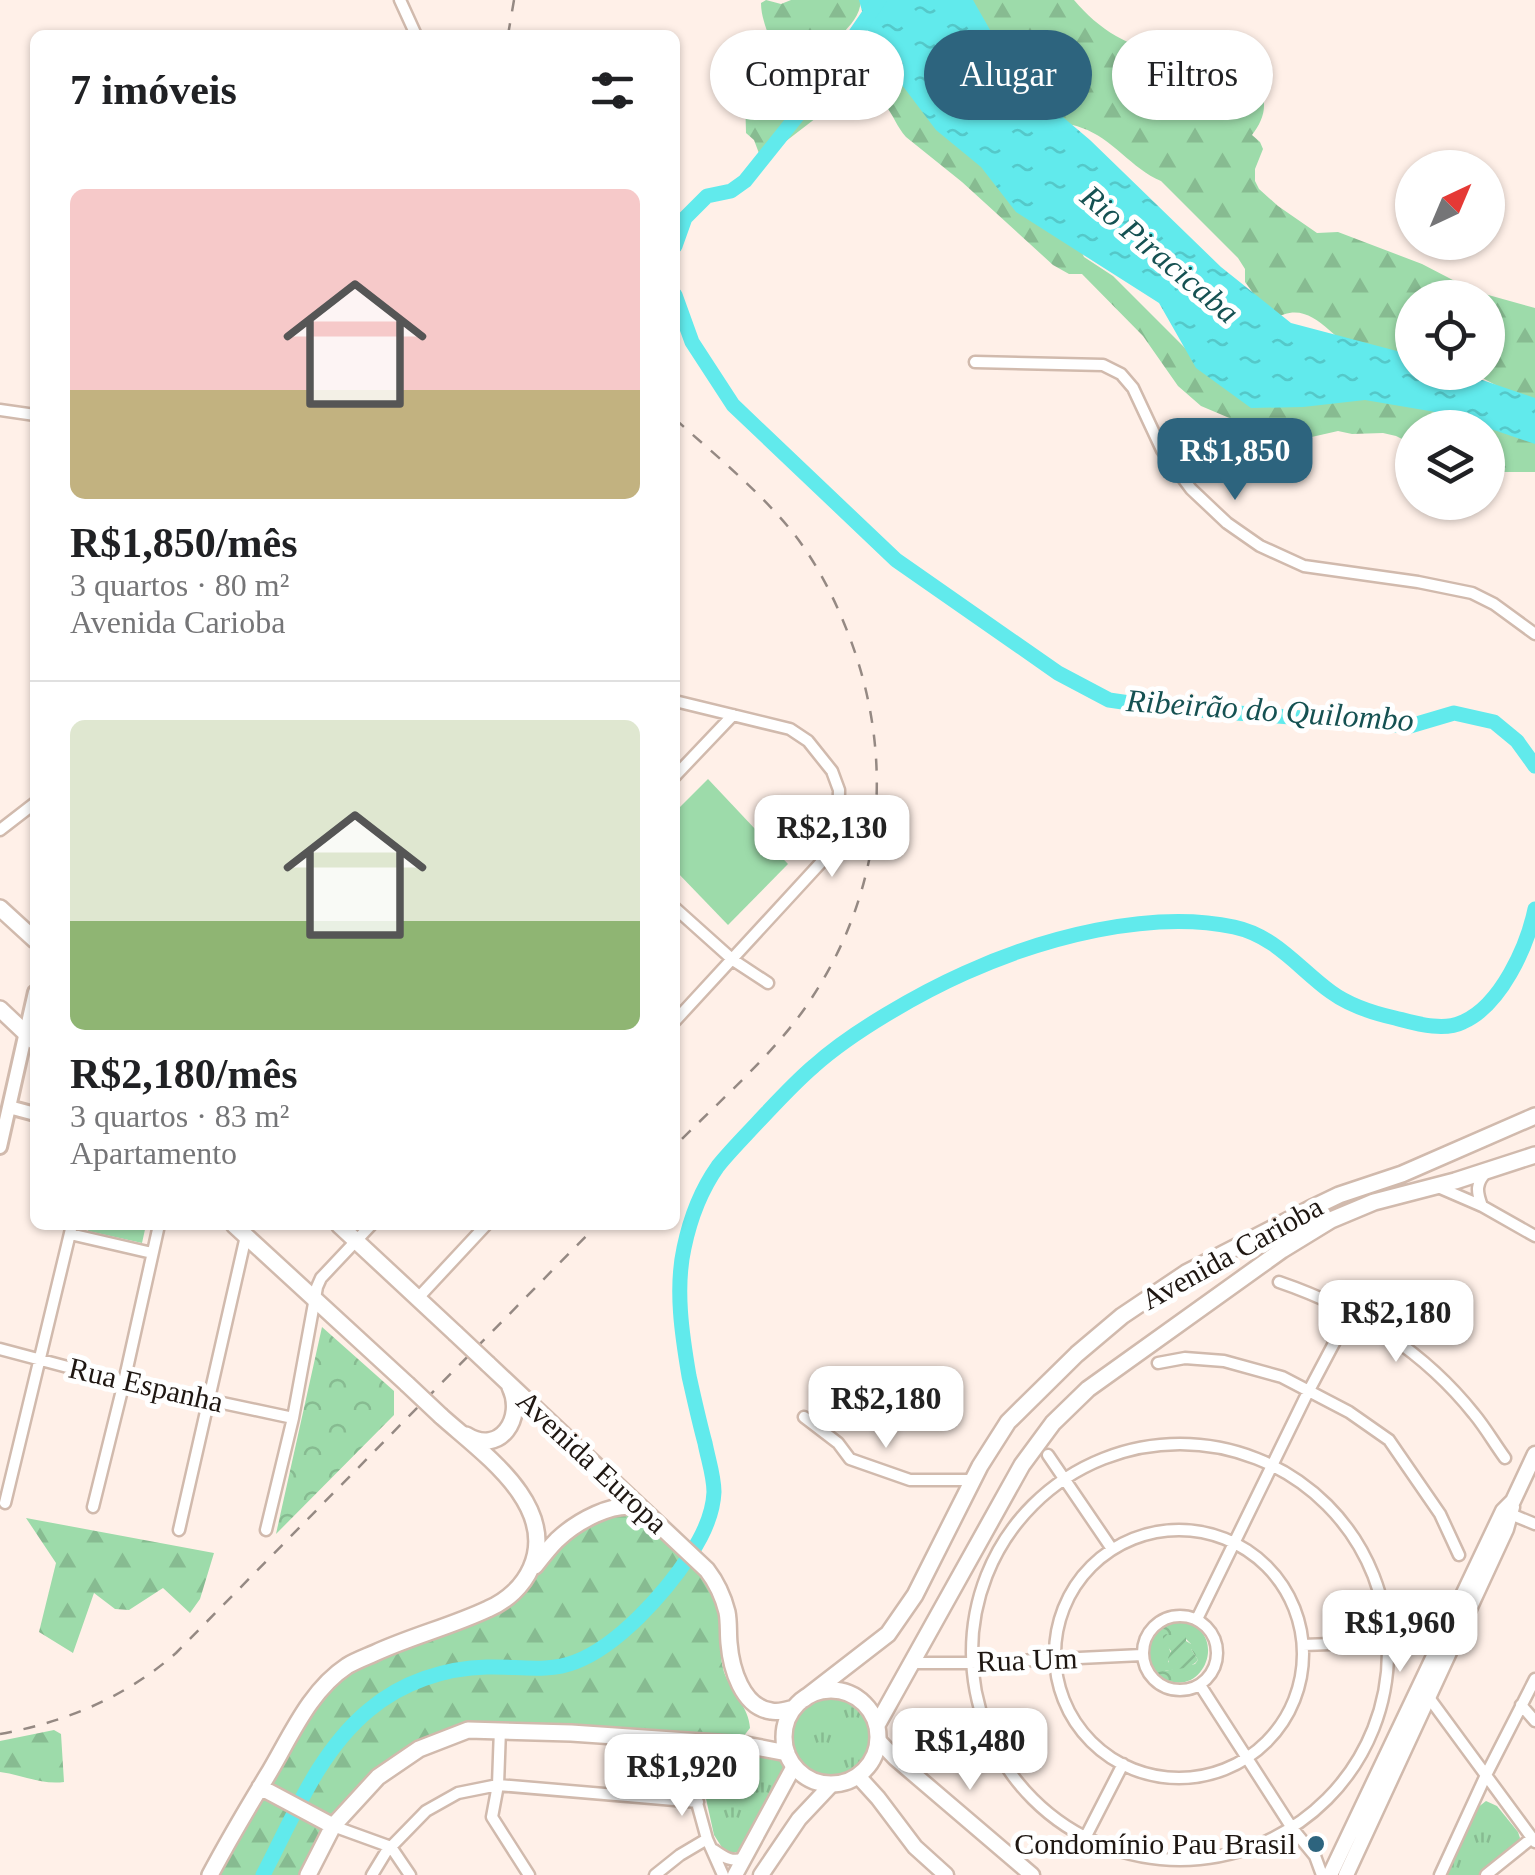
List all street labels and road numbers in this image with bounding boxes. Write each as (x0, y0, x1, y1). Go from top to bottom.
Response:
street label: Avenida Carioba (1135, 1189, 1328, 1316)
street label: Rua Espanha (66, 1351, 227, 1418)
street label: Avenida Europa (510, 1384, 674, 1540)
street label: Rua Um (976, 1641, 1078, 1678)

